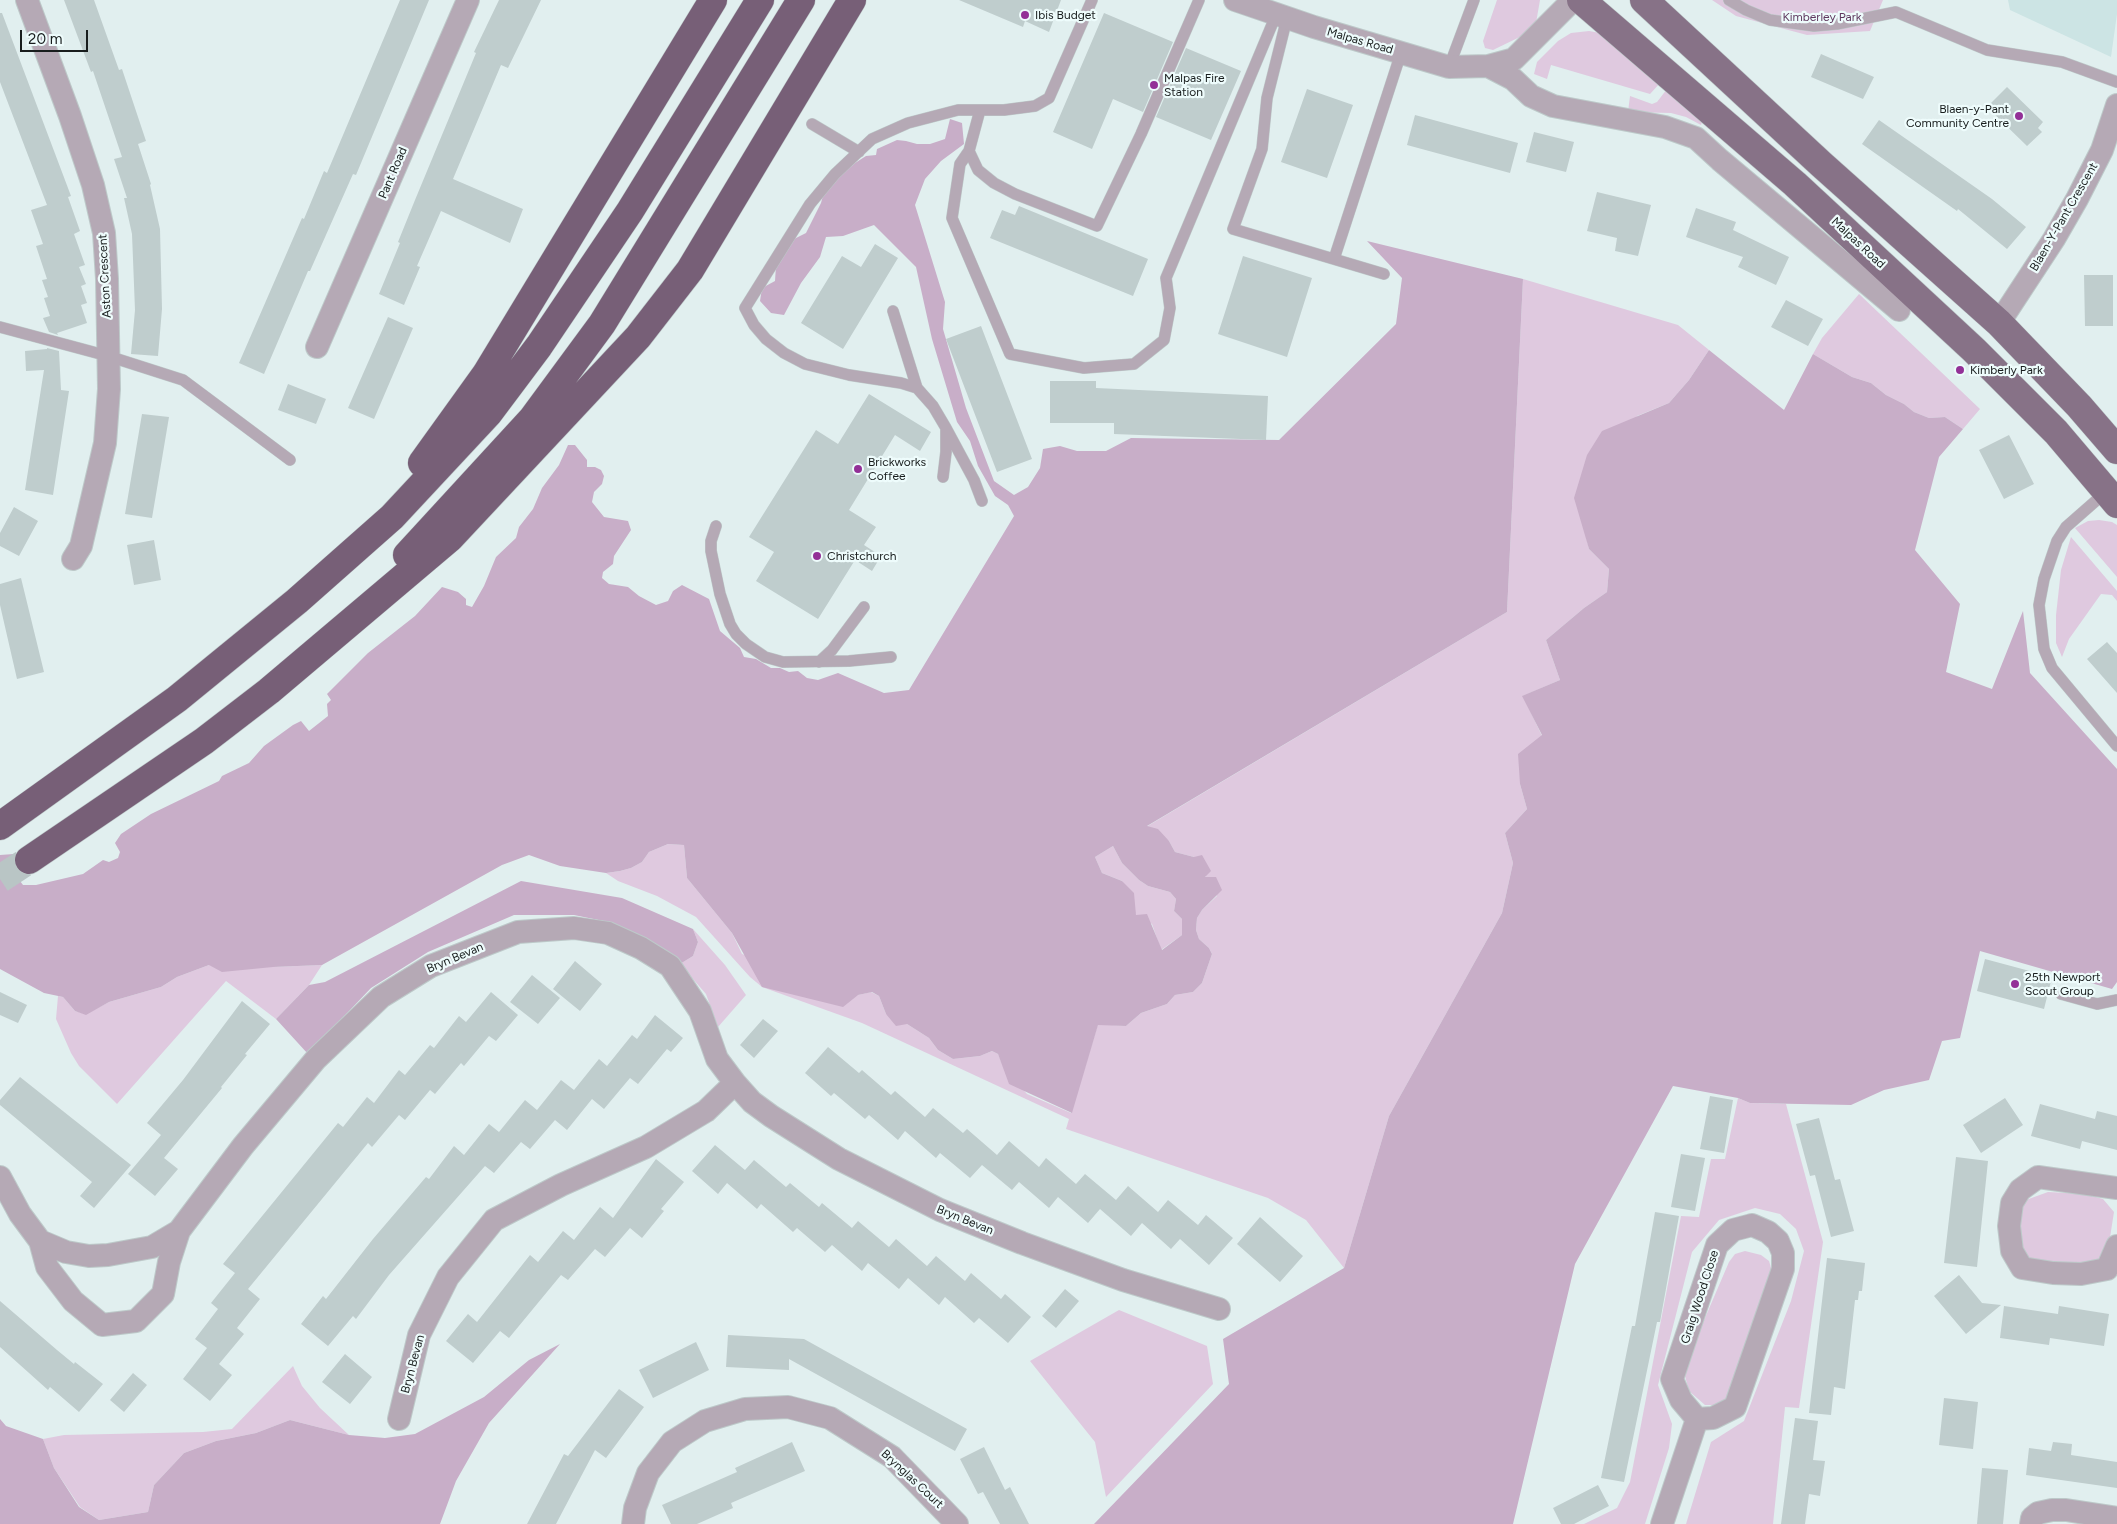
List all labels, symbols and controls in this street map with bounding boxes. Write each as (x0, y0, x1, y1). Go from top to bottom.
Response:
place label: Ibis Budget (1035, 8, 1096, 22)
marker: Ibis Budget (1019, 9, 1031, 21)
park label: Kimberley Park (1782, 10, 1862, 24)
scale bar (22, 20, 90, 52)
street label: Malpas Road (1325, 25, 1395, 57)
text: 20 m (28, 30, 62, 48)
place label: Malpas Fire Station (1164, 71, 1225, 99)
marker: Malpas Fire Station (1148, 79, 1160, 91)
place label: Blaen-y-Pant Community Centre (1906, 102, 2009, 130)
marker: Blaen-y-Pant Community Centre (2013, 110, 2025, 122)
street label: Pant Road (376, 145, 410, 201)
street label: Blaen-Y-Pant Crescent (2027, 160, 2101, 274)
street label: Malpas Road (1828, 214, 1888, 272)
street label: Aston Crescent (96, 234, 114, 318)
place label: Kimberly Park (1970, 363, 2043, 377)
marker: Kimberly Park (1954, 364, 1966, 376)
place label: Brickworks Coffee (868, 455, 926, 483)
marker: Brickworks Coffee (852, 463, 864, 475)
place label: Christchurch (827, 549, 896, 563)
marker: Christchurch (811, 550, 823, 562)
street label: Bryn Bevan (425, 940, 485, 976)
place label: 25th Newport Scout Group (2025, 970, 2101, 998)
marker: 25th Newport Scout Group (2009, 978, 2021, 990)
street label: Bryn Bevan (934, 1202, 996, 1238)
street label: Graig Wood Close (1678, 1248, 1722, 1346)
street label: Bryn Bevan (398, 1333, 428, 1395)
street label: Brynglas Court (878, 1447, 946, 1511)

